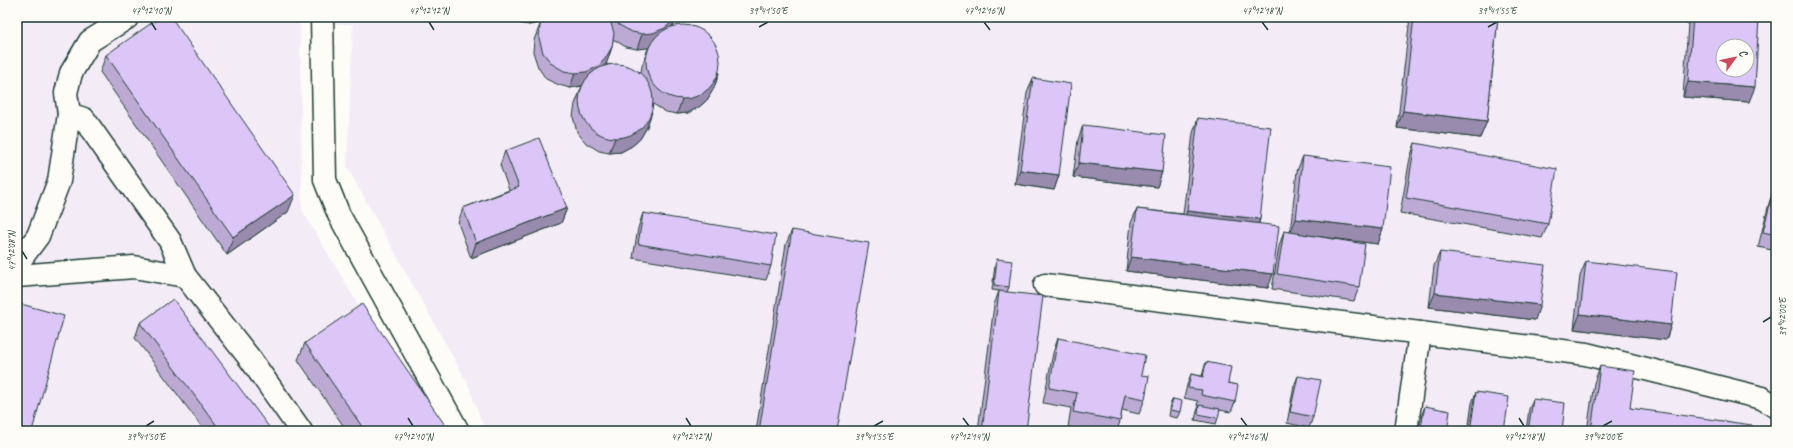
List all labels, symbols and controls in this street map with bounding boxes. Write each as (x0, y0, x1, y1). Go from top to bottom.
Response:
text: 47°12'10"N (131, 4, 173, 17)
text: 47°12'12"N (409, 4, 451, 17)
text: 39°41'50"E (749, 4, 789, 17)
text: 47°12'16"N (964, 4, 1006, 17)
text: 47°12'18"N (1242, 4, 1284, 17)
text: 39°41'55"E (1478, 4, 1518, 17)
north arrow (1715, 38, 1755, 78)
text: С (1736, 46, 1752, 60)
text: 47°12'08"N (5, 229, 18, 271)
text: 39°42'00"E (1776, 296, 1789, 336)
text: 39°41'50"E (127, 430, 167, 443)
text: 47°12'10"N (393, 430, 435, 443)
text: 47°12'12"N (671, 430, 713, 443)
text: 39°41'55"E (855, 430, 895, 443)
text: 47°12'14"N (949, 430, 991, 443)
text: 47°12'16"N (1227, 430, 1269, 443)
text: 47°12'18"N (1504, 430, 1546, 443)
text: 39°42'00"E (1584, 430, 1624, 443)

